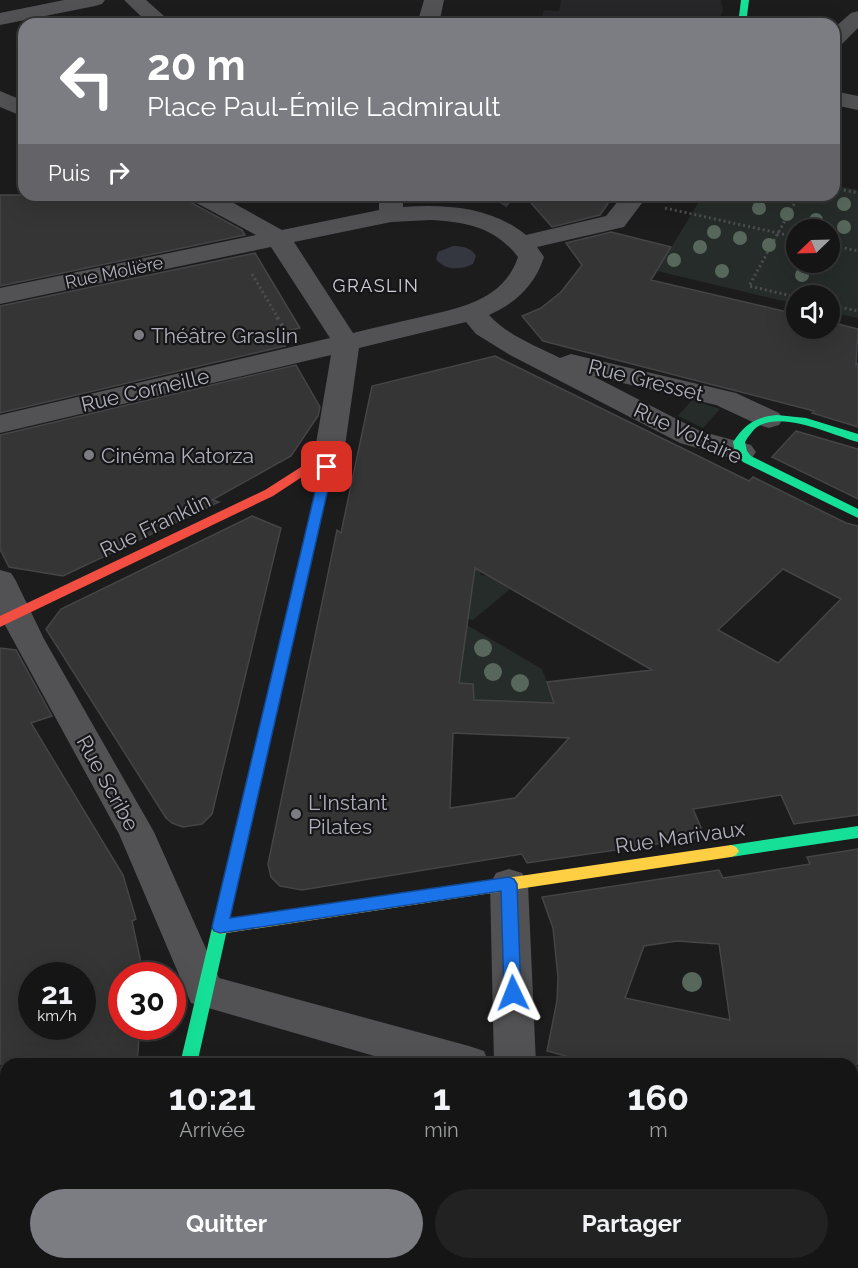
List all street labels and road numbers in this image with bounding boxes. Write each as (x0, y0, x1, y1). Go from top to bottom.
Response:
street label: Rue Molière (63, 251, 165, 293)
street label: Rue Gresset (586, 354, 706, 406)
street label: Rue Corneille (78, 363, 212, 417)
street label: Rue Voltaire (630, 397, 746, 469)
street label: Rue Franklin (96, 487, 214, 563)
street label: Rue Scribe (72, 731, 144, 835)
street label: Rue Marivaux (613, 815, 747, 858)

